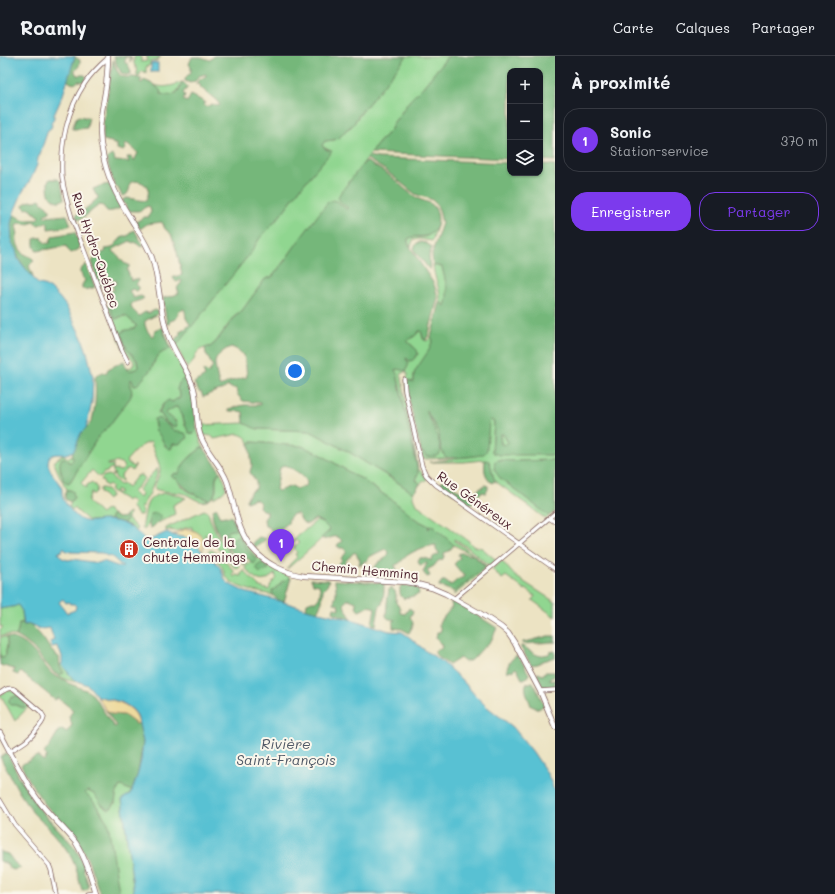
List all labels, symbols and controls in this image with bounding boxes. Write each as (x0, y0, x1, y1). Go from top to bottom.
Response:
text: Roamly (20, 15, 87, 40)
text: Carte (613, 18, 654, 37)
text: Calques (676, 18, 730, 37)
text: Partager (752, 18, 815, 37)
map controls (507, 68, 543, 176)
button: + (507, 68, 543, 104)
text: À proximité (571, 71, 670, 93)
button: − (507, 104, 543, 140)
text: Sonic (610, 122, 651, 142)
text: 1 (582, 132, 588, 149)
text: 370 m (781, 132, 818, 149)
button: layers (507, 140, 543, 176)
text: Station-service (610, 142, 709, 159)
street label: Rue Hydro-Québec (69, 190, 124, 310)
button: Enregistrer (571, 192, 691, 231)
button: Partager (699, 192, 819, 231)
your location (285, 361, 305, 381)
street label: Rue Généreux (434, 467, 517, 533)
pin: 1 (268, 529, 294, 562)
place label: Centrale de la chute Hemmings (143, 533, 246, 565)
building icon: Centrale de la chute Hemmings (118, 538, 140, 560)
street label: Chemin Hemming (311, 556, 419, 583)
water label: Rivière Saint-François (236, 734, 336, 769)

